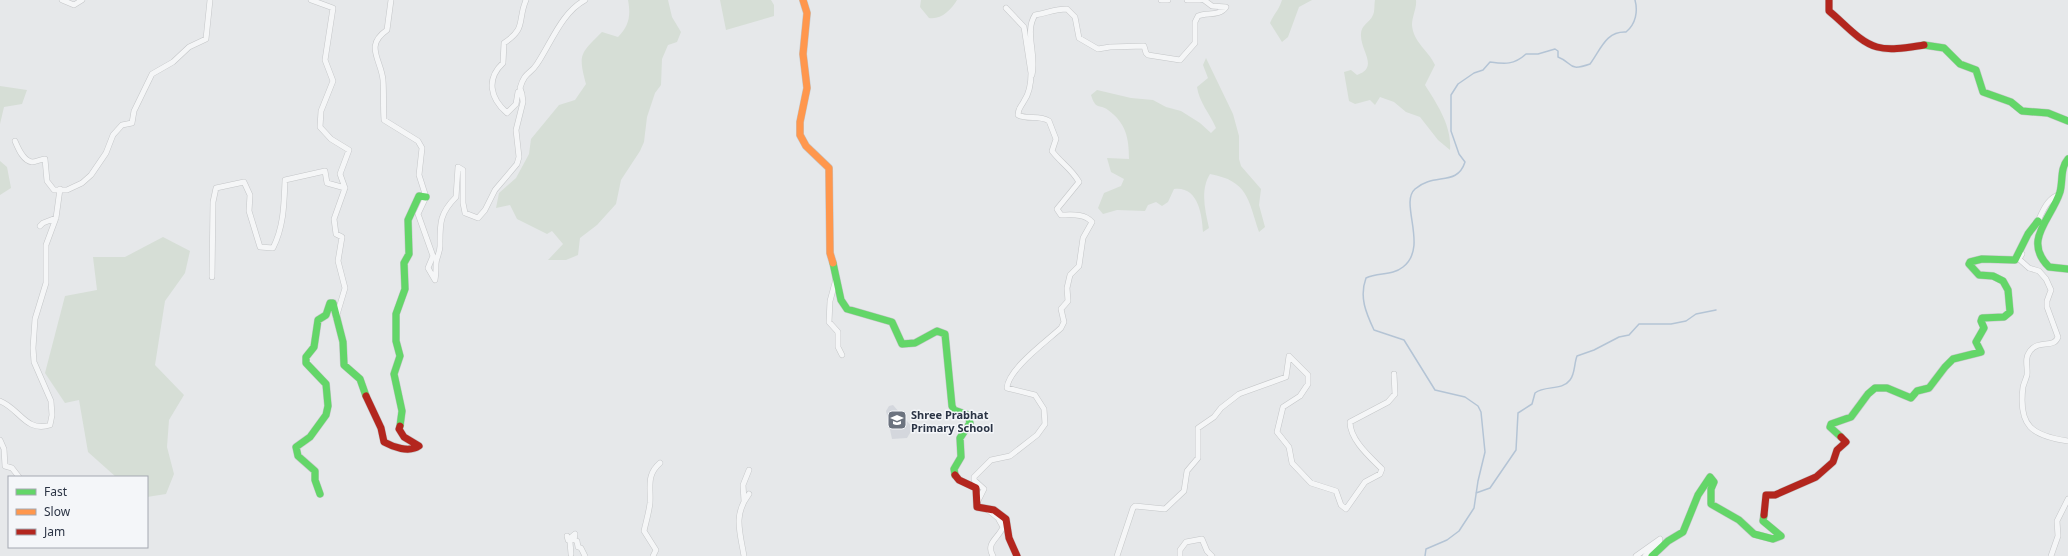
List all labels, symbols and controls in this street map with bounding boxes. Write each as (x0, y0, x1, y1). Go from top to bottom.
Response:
place label: Shree Prabhat Primary School (911, 407, 993, 435)
school or university icon: Shree Prabhat Primary School (886, 409, 908, 431)
legend (8, 476, 148, 548)
text: Fast (44, 483, 68, 500)
text: Slow (44, 503, 71, 520)
text: Jam (43, 523, 65, 540)

